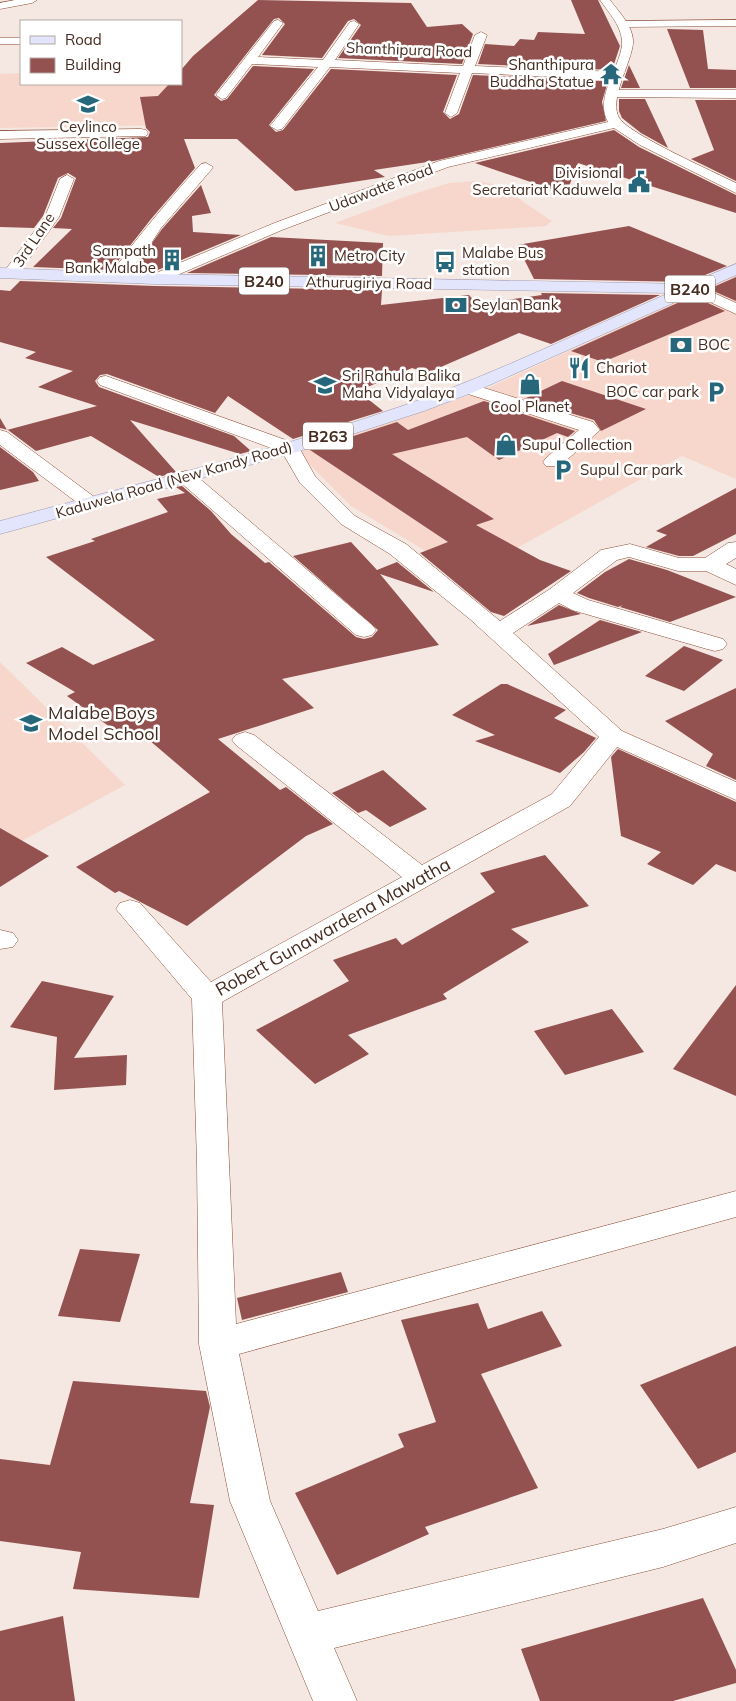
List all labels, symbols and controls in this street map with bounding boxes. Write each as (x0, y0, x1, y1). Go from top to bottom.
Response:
legend (20, 20, 182, 85)
text: Road (65, 30, 102, 49)
street label: Shanthipura Road (346, 38, 472, 61)
text: Building (65, 55, 121, 74)
place label: Shanthipura Buddha Statue (490, 55, 594, 91)
temple icon: Shanthipura Buddha Statue (598, 61, 624, 87)
school or university icon: Ceylinco Sussex College (75, 91, 101, 117)
place label: Ceylinco Sussex College (36, 117, 140, 153)
street label: Udawatte Road (326, 159, 435, 216)
place label: Divisional Secretariat Kaduwela (472, 163, 622, 199)
public building icon: Divisional Secretariat Kaduwela (626, 169, 652, 195)
street label: 3rd Lane (9, 209, 59, 270)
place label: Sampath Bank Malabe (65, 241, 156, 277)
building icon: Metro City (305, 243, 331, 269)
place label: Malabe Bus station (462, 243, 544, 279)
place label: Metro City (334, 246, 405, 265)
building icon: Sampath Bank Malabe (159, 247, 185, 273)
bus stop icon: Malabe Bus station (432, 249, 458, 275)
road number: B240 (239, 268, 289, 294)
street label: Athurugiriya Road (305, 272, 433, 293)
road number: B240 (665, 276, 715, 302)
bank icon: Seylan Bank (443, 292, 469, 318)
place label: Seylan Bank (472, 295, 559, 314)
bank icon: BOC (668, 332, 694, 358)
place label: BOC (698, 335, 730, 354)
restaurant icon: Chariot (566, 355, 592, 381)
place label: Chariot (596, 358, 647, 377)
place label: Sri Rahula Balika Maha Vidyalaya (342, 366, 461, 402)
shop icon: Cool Planet (517, 371, 543, 397)
school or university icon: Sri Rahula Balika Maha Vidyalaya (312, 372, 338, 398)
parking icon: BOC car park (703, 379, 729, 405)
place label: BOC car park (606, 382, 699, 401)
place label: Cool Planet (491, 397, 569, 416)
road number: B263 (303, 422, 353, 450)
shop icon: Supul Collection (493, 432, 519, 458)
place label: Supul Collection (522, 435, 632, 454)
street label: Kaduwela Road (New Kandy Road) (53, 437, 294, 522)
parking icon: Supul Car park (550, 457, 576, 483)
place label: Supul Car park (580, 460, 683, 479)
place label: Malabe Boys Model School (48, 701, 159, 745)
school or university icon: Malabe Boys Model School (18, 710, 44, 736)
street label: Robert Gunawardena Mawatha (211, 852, 454, 1001)

